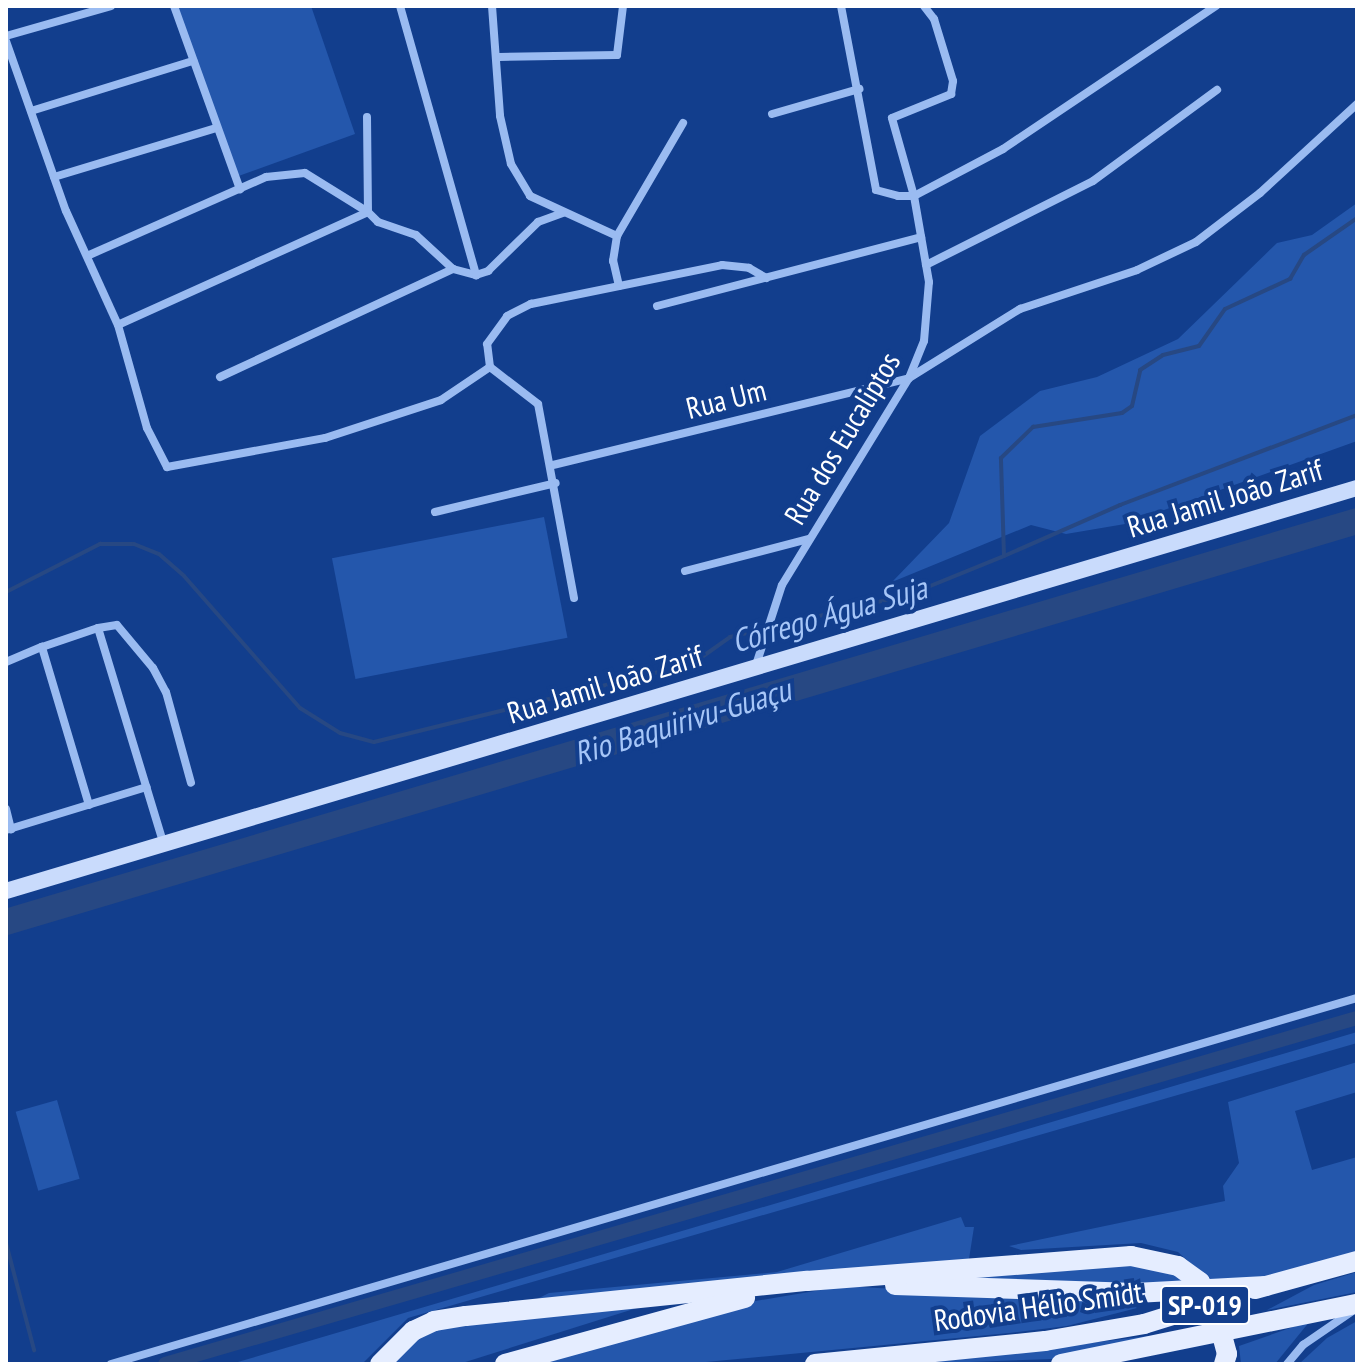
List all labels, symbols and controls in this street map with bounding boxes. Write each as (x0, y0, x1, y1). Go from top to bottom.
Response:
street label: Rua dos Eucaliptos (776, 345, 908, 531)
street label: Rua Um (682, 372, 770, 426)
street label: Rua Jamil João Zarif (1123, 451, 1327, 545)
water label: Córrego Água Suja (727, 568, 931, 660)
street label: Rua Jamil João Zarif (503, 637, 707, 731)
water label: Rio Baquirivu-Guaçu (569, 670, 795, 772)
street label: Rodovia Hélio Smidt (932, 1274, 1144, 1338)
road number: SP-019 (1159, 1281, 1251, 1329)

